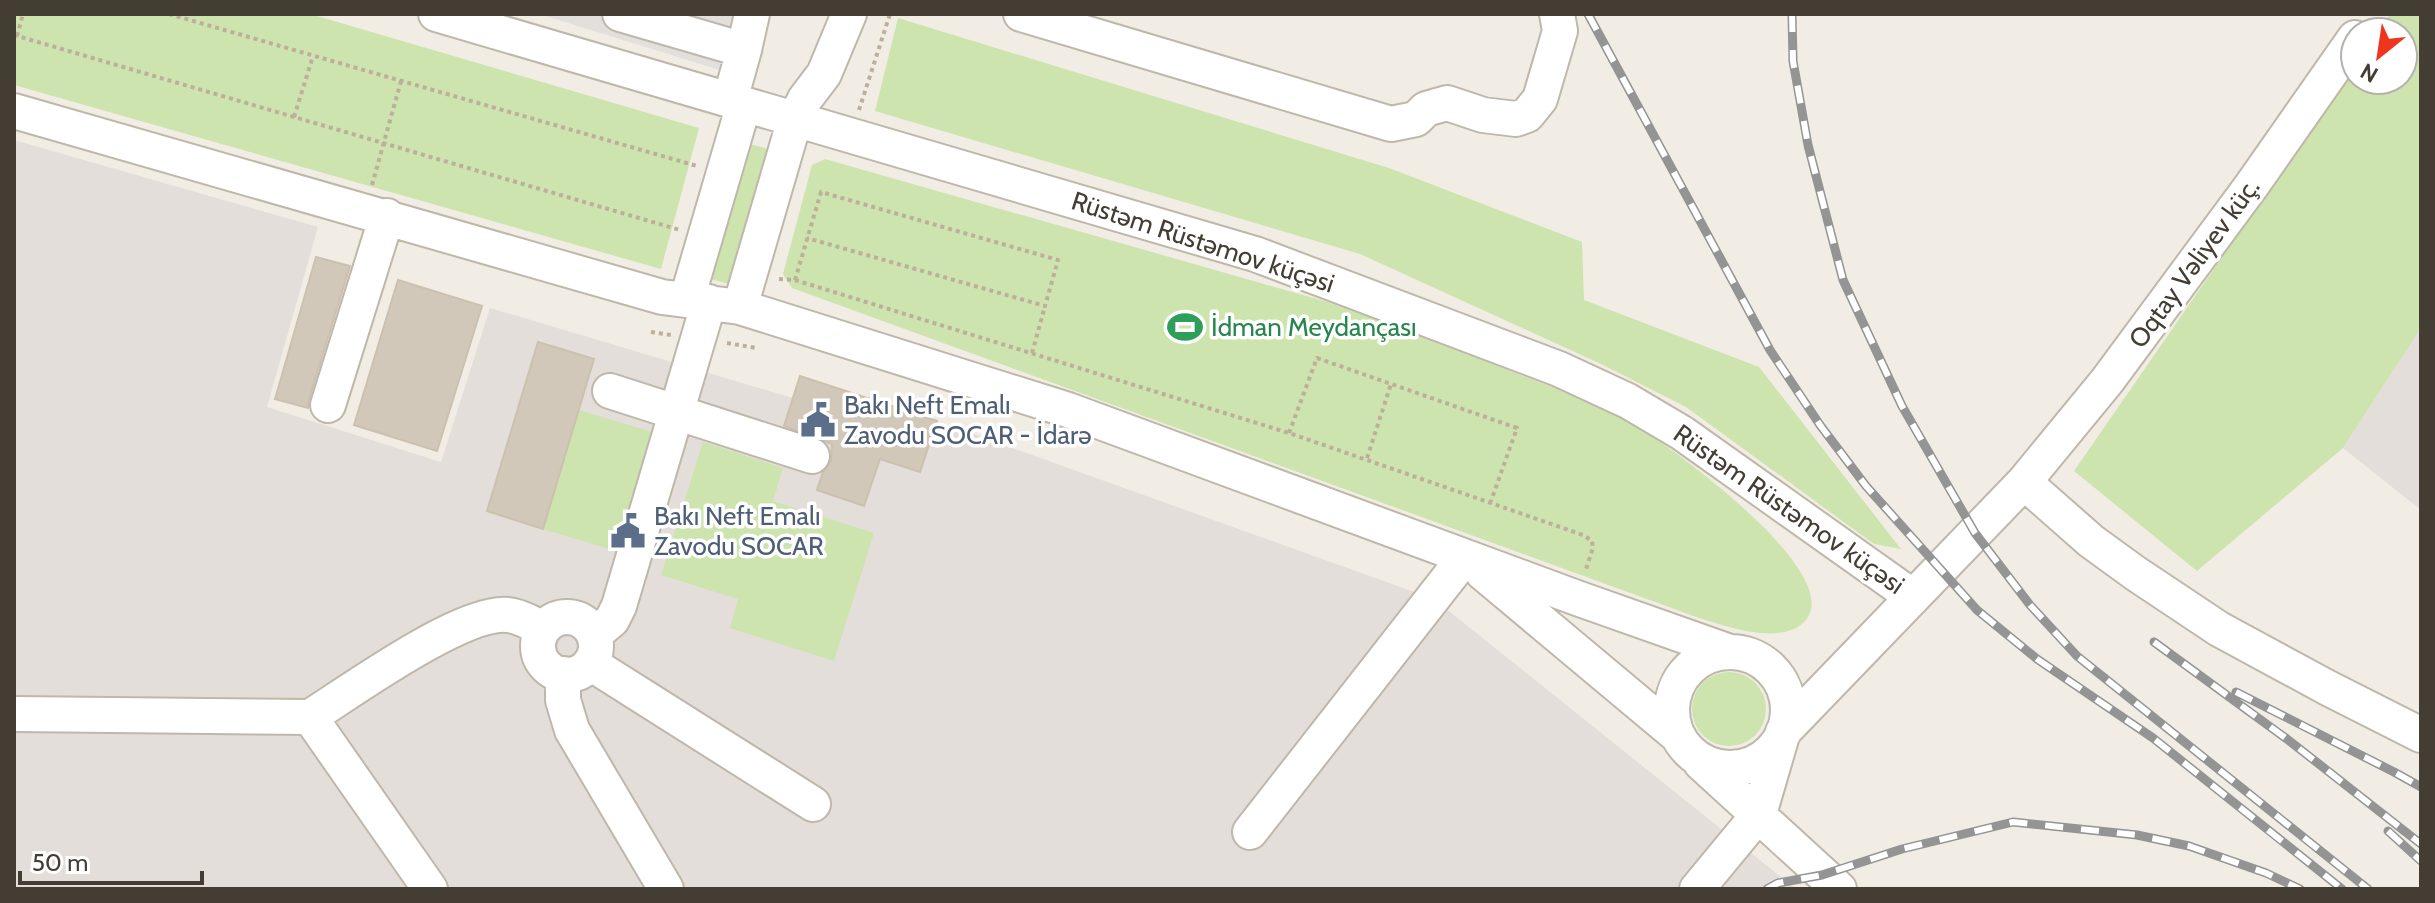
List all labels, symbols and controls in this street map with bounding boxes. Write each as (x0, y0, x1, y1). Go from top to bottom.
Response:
north arrow (2339, 16, 2419, 96)
text: N (2356, 57, 2383, 88)
street label: Oqtay Vəliyev küç. (2122, 172, 2266, 354)
street label: Rüstəm Rüstəmov küçəsi (1068, 184, 1338, 300)
sports icon: İdman Meydançası (1166, 308, 1204, 346)
place label: İdman Meydançası (1211, 311, 1417, 343)
place label: Bakı Neft Emalı Zavodu SOCAR - İdarə (844, 389, 1092, 451)
public building icon: Bakı Neft Emalı Zavodu SOCAR - İdarə (799, 401, 837, 439)
street label: Rüstəm Rüstəmov küçəsi (1667, 417, 1911, 601)
place label: Bakı Neft Emalı Zavodu SOCAR (654, 500, 824, 562)
public building icon: Bakı Neft Emalı Zavodu SOCAR (609, 512, 647, 550)
scale bar (20, 835, 202, 885)
text: 50 m (32, 848, 88, 877)

